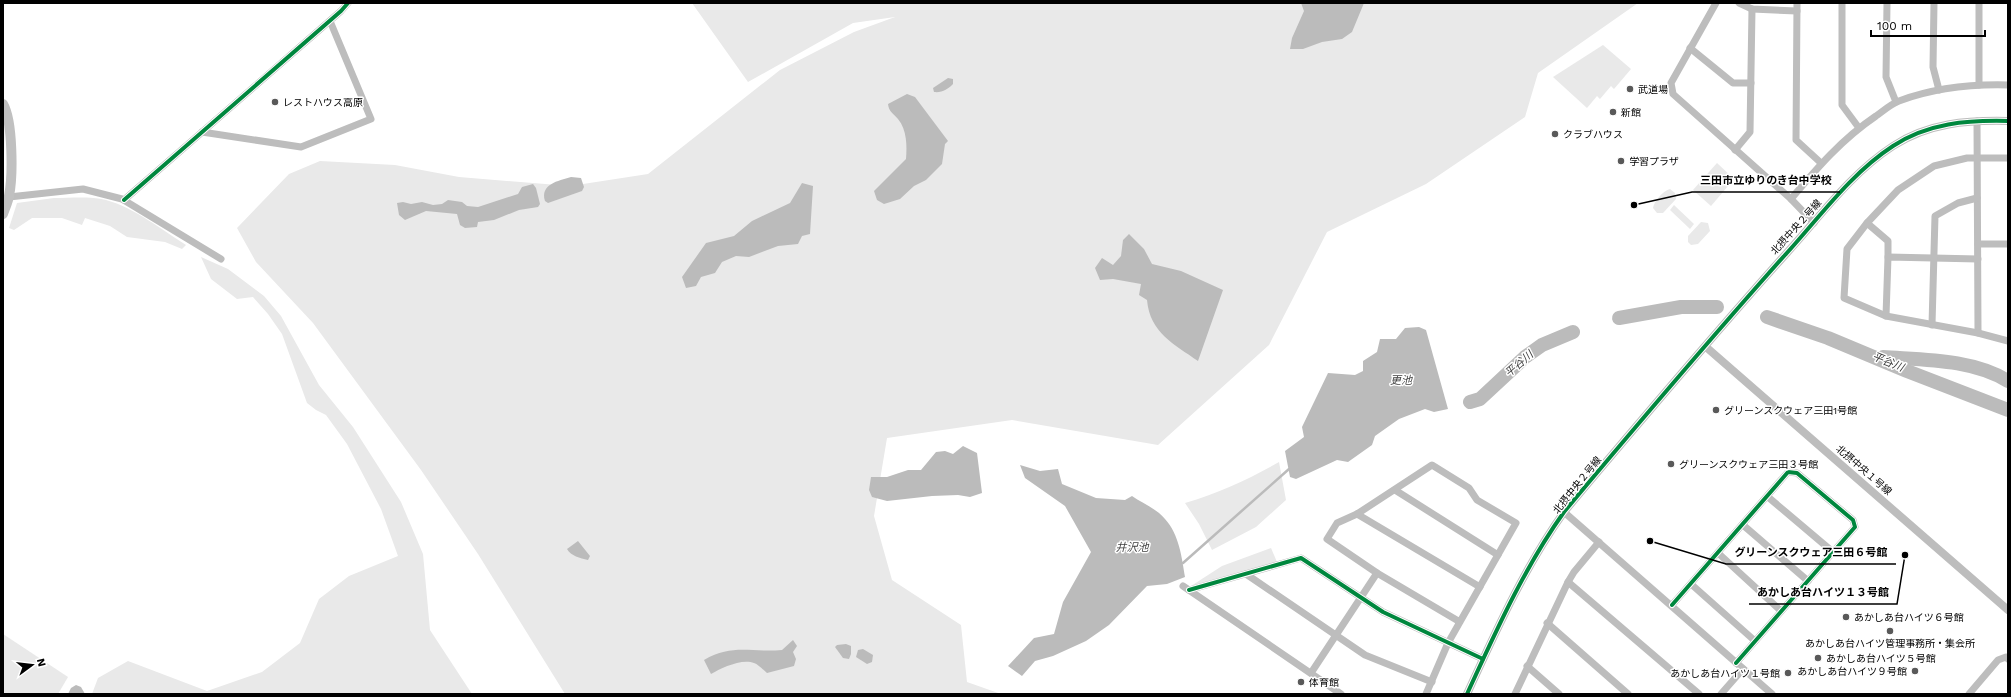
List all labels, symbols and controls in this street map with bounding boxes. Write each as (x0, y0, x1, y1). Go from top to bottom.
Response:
scale bar (1871, 12, 1985, 38)
text: 100 m (1877, 19, 1912, 33)
marker: 武道場 (1625, 84, 1635, 94)
place label: 武道場 (1638, 84, 1668, 95)
marker: レストハウス高原 (270, 97, 280, 107)
place label: レストハウス高原 (283, 97, 363, 108)
marker: 新館 (1608, 107, 1618, 117)
place label: 新館 (1621, 107, 1641, 118)
marker: クラブハウス (1550, 129, 1560, 139)
place label: クラブハウス (1563, 129, 1623, 140)
marker: 学習プラザ (1616, 156, 1626, 166)
place label: 学習プラザ (1629, 156, 1679, 167)
callout: 三田市立ゆりのき台中学校 (1692, 169, 1840, 192)
text: 三田市立ゆりのき台中学校 (1700, 174, 1832, 187)
street label: 北摂中央２号線 (1768, 197, 1824, 257)
water label: 平谷川 (1502, 348, 1536, 380)
water label: 平谷川 (1870, 350, 1907, 375)
water label: 更池 (1390, 374, 1413, 387)
marker: グリーンスクウェア三田1号館 (1711, 405, 1721, 415)
place label: グリーンスクウェア三田1号館 (1724, 405, 1857, 416)
street label: 北摂中央１号線 (1834, 443, 1894, 497)
street label: 北摂中央２号線 (1551, 454, 1603, 516)
marker: グリーンスクウェア三田３号館 (1666, 459, 1676, 469)
place label: グリーンスクウェア三田３号館 (1679, 459, 1818, 470)
water label: 井沢池 (1116, 541, 1149, 554)
callout: グリーンスクウェア三田６号館 (1726, 541, 1896, 564)
text: グリーンスクウェア三田６号館 (1734, 546, 1888, 559)
callout: あかしあ台ハイツ１３号館 (1749, 581, 1897, 604)
text: あかしあ台ハイツ１３号館 (1757, 586, 1889, 599)
marker: あかしあ台ハイツ６号館 (1841, 612, 1851, 622)
place label: あかしあ台ハイツ６号館 (1854, 612, 1964, 623)
marker: あかしあ台ハイツ管理事務所・集会所 (1885, 626, 1895, 636)
place label: あかしあ台ハイツ管理事務所・集会所 (1805, 638, 1975, 649)
north arrow (12, 645, 52, 685)
marker: あかしあ台ハイツ５号館 (1813, 653, 1823, 663)
place label: あかしあ台ハイツ５号館 (1826, 653, 1936, 664)
text: N (34, 657, 49, 668)
place label: あかしあ台ハイツ９号館 (1797, 666, 1907, 677)
marker: あかしあ台ハイツ９号館 (1910, 666, 1920, 676)
place label: あかしあ台ハイツ１号館 (1670, 668, 1780, 679)
marker: あかしあ台ハイツ１号館 (1783, 668, 1793, 678)
marker: 体育館 (1296, 677, 1306, 687)
place label: 体育館 (1309, 677, 1339, 688)

